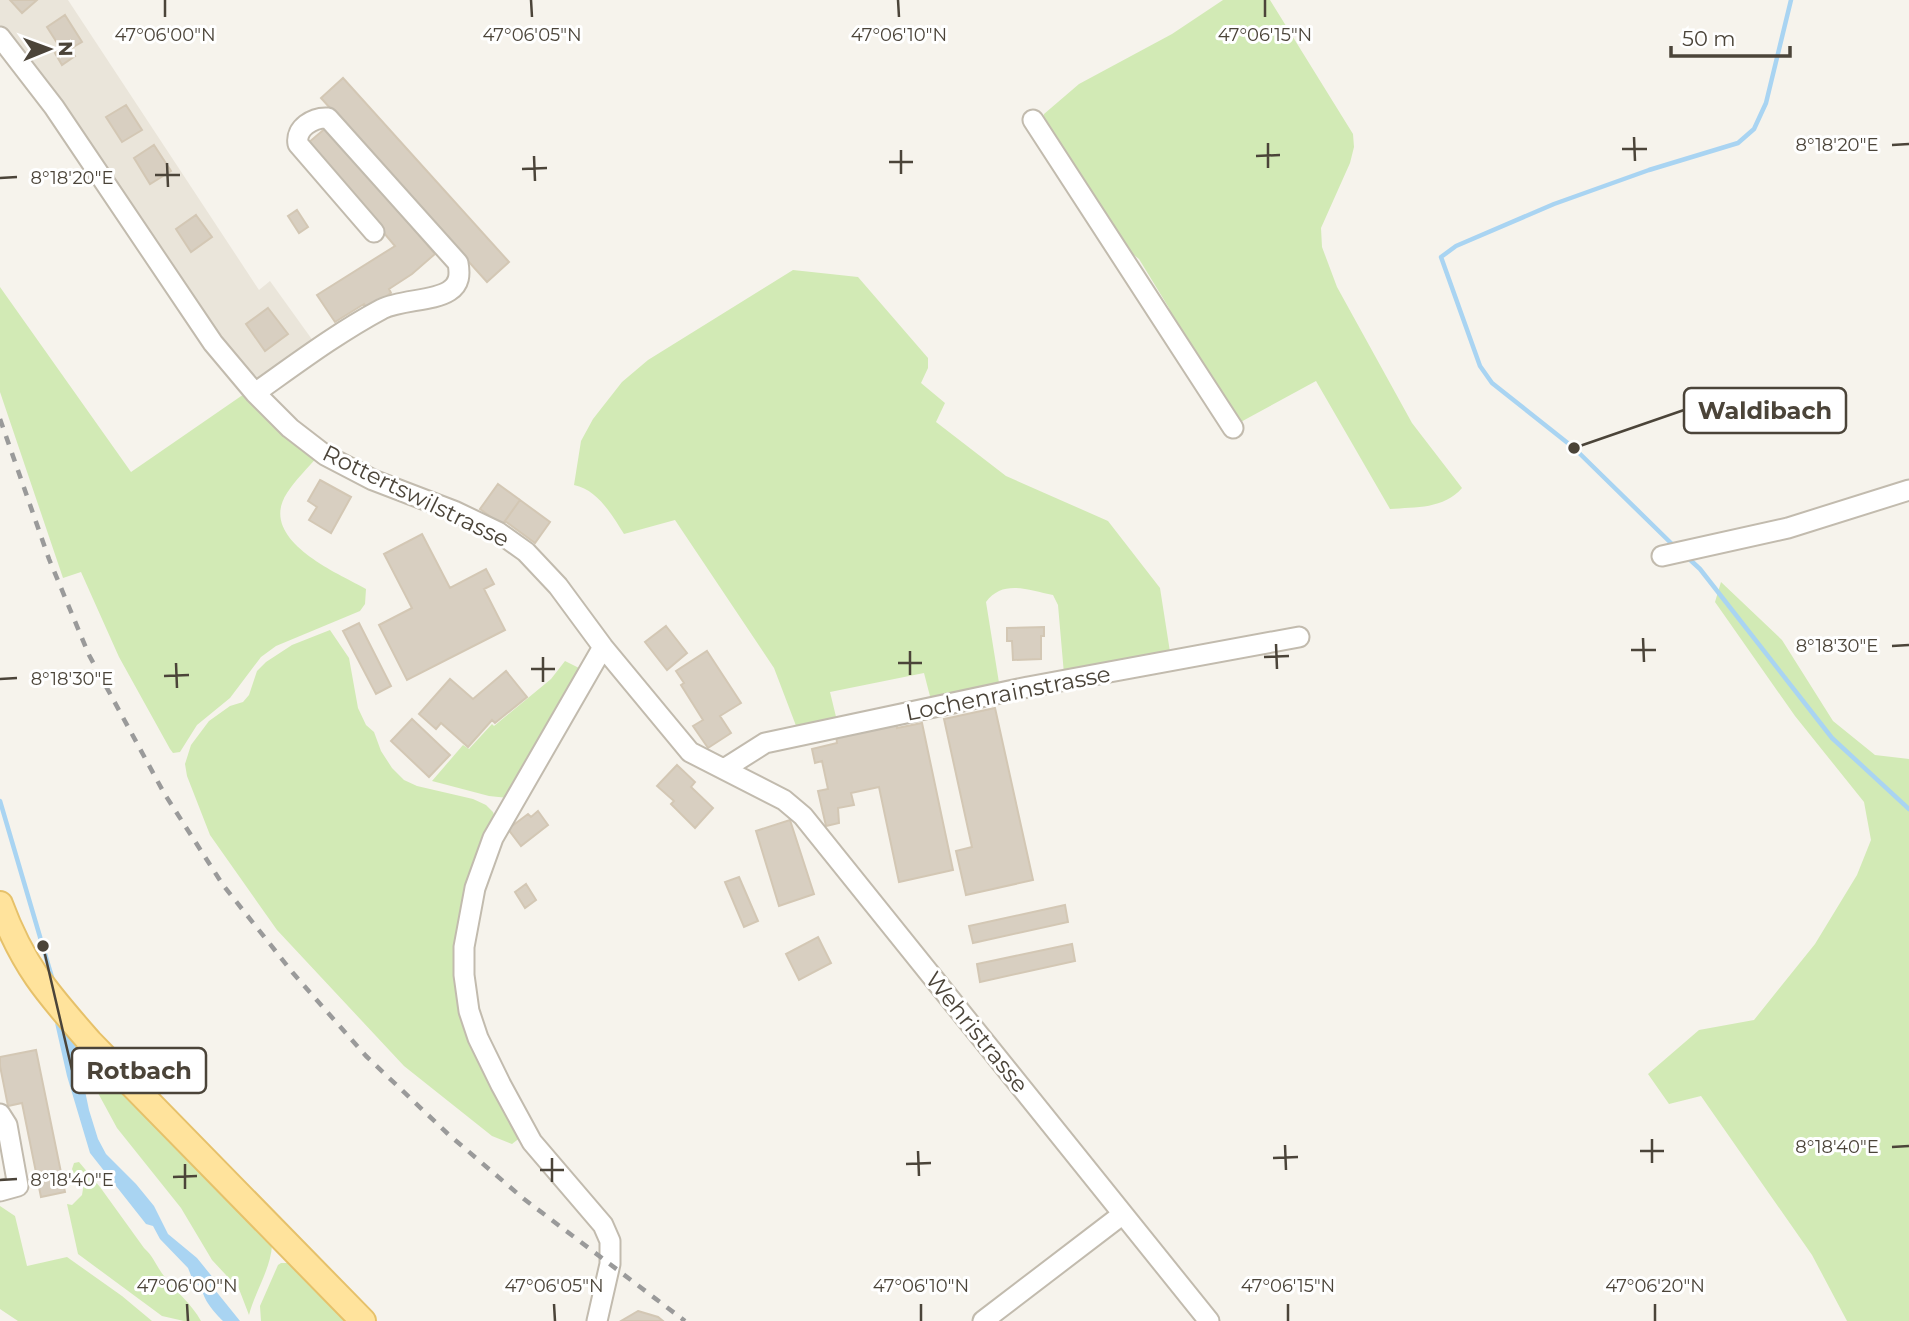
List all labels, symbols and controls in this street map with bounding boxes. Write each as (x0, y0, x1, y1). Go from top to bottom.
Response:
north arrow (14, 14, 84, 84)
scale bar (1671, 14, 1790, 58)
text: 47°06'00"N (114, 24, 216, 46)
text: 47°06'05"N (482, 24, 582, 46)
text: 47°06'10"N (851, 24, 947, 46)
text: 47°06'15"N (1218, 24, 1312, 46)
text: 50 m (1682, 26, 1736, 51)
text: N (54, 41, 77, 57)
text: 8°18'20"E (1796, 134, 1878, 156)
text: 8°18'20"E (31, 167, 113, 189)
callout: Waldibach (1684, 388, 1846, 433)
text: Waldibach (1698, 396, 1832, 425)
street label: Rottertswilstrasse (318, 439, 514, 553)
text: 8°18'30"E (1796, 635, 1878, 657)
street label: Lochenrainstrasse (903, 659, 1113, 727)
text: 8°18'30"E (31, 668, 113, 690)
street label: Wehristrasse (920, 966, 1034, 1098)
callout: Rotbach (72, 1048, 206, 1093)
text: Rotbach (86, 1056, 192, 1085)
text: 8°18'40"E (1795, 1136, 1879, 1158)
text: 8°18'40"E (30, 1169, 114, 1191)
text: 47°06'00"N (136, 1275, 238, 1297)
text: 47°06'05"N (504, 1275, 604, 1297)
text: 47°06'10"N (873, 1275, 969, 1297)
text: 47°06'15"N (1241, 1275, 1335, 1297)
text: 47°06'20"N (1605, 1275, 1705, 1297)

